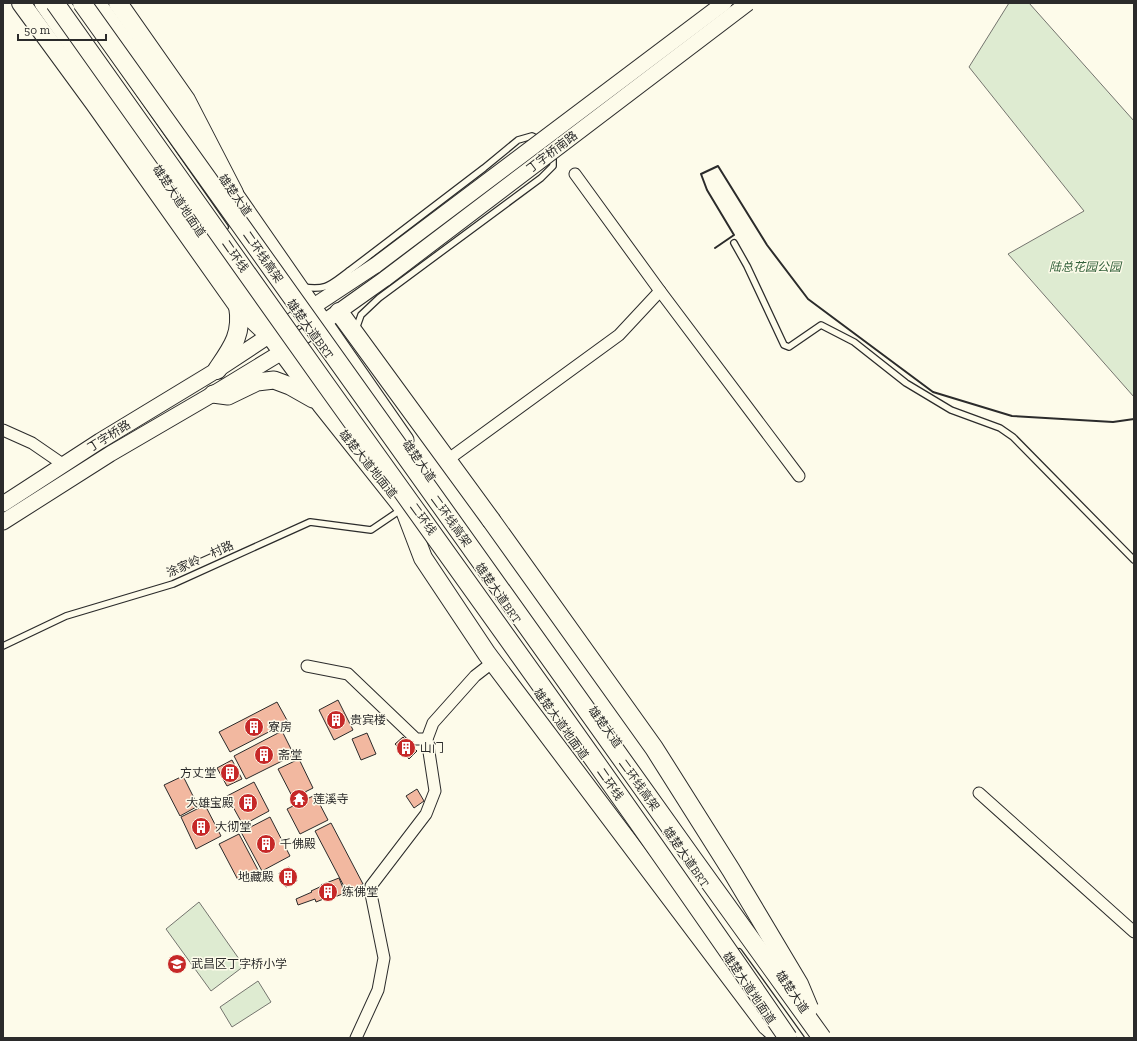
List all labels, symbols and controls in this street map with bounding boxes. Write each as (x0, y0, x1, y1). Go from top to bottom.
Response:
scale bar (18, 16, 106, 42)
text: 50 m (24, 23, 51, 37)
street label: 丁字桥南路 (524, 128, 580, 176)
street label: 雄楚大道地面道 (150, 162, 208, 240)
street label: 雄楚大道 (215, 171, 255, 219)
street label: 二环线高架 (240, 228, 286, 286)
street label: 二环线 (219, 237, 251, 275)
park label: 陆总花园公园 (1049, 260, 1123, 274)
street label: 雄楚大道BRT (284, 297, 337, 362)
street label: 丁字桥路 (85, 417, 133, 455)
street label: 雄楚大道地面道 (336, 427, 400, 501)
street label: 雄楚大道 (399, 437, 439, 485)
street label: 二环线高架 (428, 493, 474, 549)
street label: 二环线 (407, 500, 439, 538)
street label: 涂家岭一村路 (164, 538, 236, 580)
street label: 雄楚大道BRT (472, 560, 524, 626)
street label: 雄楚大道地面道 (531, 686, 591, 762)
street label: 雄楚大道 (585, 703, 625, 751)
building icon: 贵宾楼 (325, 709, 347, 731)
place label: 贵宾楼 (350, 713, 386, 727)
building icon: 寮房 (243, 716, 265, 738)
place label: 寮房 (268, 720, 292, 734)
building icon: 山门 (395, 737, 417, 759)
place label: 山门 (420, 741, 444, 755)
building icon: 斋堂 (253, 744, 275, 766)
place label: 斋堂 (278, 748, 302, 762)
street label: 二环线高架 (616, 757, 662, 813)
building icon: 方丈堂 (219, 762, 241, 784)
street label: 二环线 (594, 765, 626, 803)
place label: 方丈堂 (180, 766, 216, 780)
temple icon: 莲溪寺 (288, 788, 310, 810)
building icon: 大雄宝殿 (237, 792, 259, 814)
place label: 莲溪寺 (313, 792, 349, 806)
place label: 大雄宝殿 (186, 796, 234, 810)
building icon: 大彻堂 (190, 816, 212, 838)
place label: 大彻堂 (215, 820, 251, 834)
street label: 雄楚大道BRT (660, 824, 712, 890)
building icon: 千佛殿 (255, 833, 277, 855)
place label: 千佛殿 (280, 837, 316, 851)
building icon: 地藏殿 (277, 866, 299, 888)
place label: 地藏殿 (238, 870, 274, 884)
building icon: 练佛堂 (317, 881, 339, 903)
place label: 练佛堂 (342, 885, 378, 899)
street label: 雄楚大道地面道 (720, 949, 778, 1027)
school or university icon: 武昌区丁字桥小学 (166, 953, 188, 975)
place label: 武昌区丁字桥小学 (191, 957, 287, 971)
street label: 雄楚大道 (773, 968, 811, 1016)

